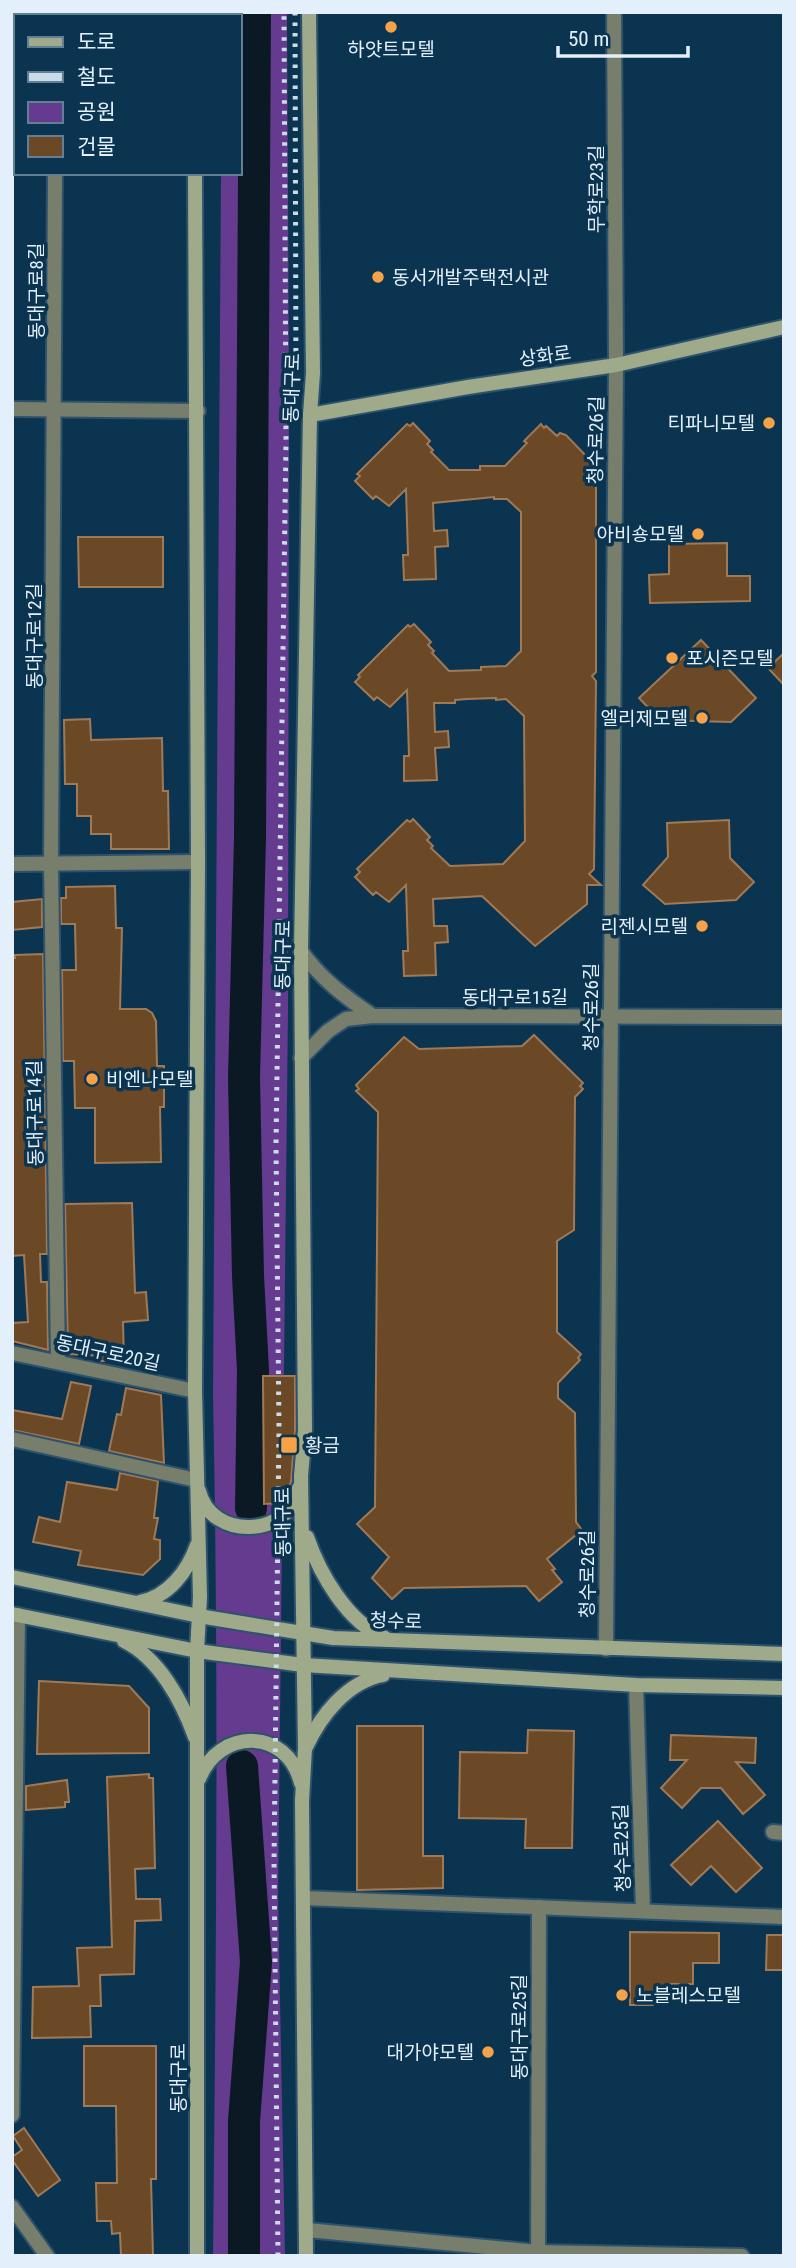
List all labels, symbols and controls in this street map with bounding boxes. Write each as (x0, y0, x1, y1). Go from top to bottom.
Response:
legend (14, 14, 242, 175)
scale bar (558, 14, 688, 58)
marker: 하얏트모텔 (383, 19, 399, 35)
text: 50 m (568, 27, 609, 51)
text: 도로 (77, 30, 116, 54)
place label: 하얏트모텔 (347, 38, 435, 61)
text: 철도 (77, 65, 116, 89)
text: 공원 (77, 100, 116, 124)
text: 건물 (77, 135, 116, 159)
street label: 무학로23길 (585, 145, 608, 233)
street label: 동대구로8길 (25, 243, 48, 339)
place label: 동서개발주택전시관 (392, 266, 549, 289)
marker: 동서개발주택전시관 (370, 269, 386, 285)
street label: 상화로 (517, 341, 573, 371)
street label: 동대구로 (279, 353, 305, 423)
street label: 청수로26길 (584, 395, 608, 485)
place label: 티파니모텔 (668, 412, 755, 435)
marker: 티파니모텔 (761, 415, 777, 431)
place label: 아비숑모텔 (597, 523, 684, 546)
marker: 아비숑모텔 (690, 526, 706, 542)
street label: 동대구로12길 (23, 583, 46, 689)
place label: 포시즌모텔 (686, 647, 773, 670)
marker: 포시즌모텔 (664, 650, 680, 666)
place label: 엘리제모텔 (601, 707, 688, 730)
marker: 엘리제모텔 (694, 710, 710, 726)
place label: 리젠시모텔 (601, 915, 688, 938)
marker: 리젠시모텔 (694, 918, 710, 934)
street label: 동대구로 (271, 920, 295, 990)
street label: 청수로26길 (580, 963, 603, 1051)
street label: 동대구로15길 (462, 986, 568, 1009)
street label: 동대구로14길 (23, 1060, 47, 1166)
place label: 비엔나모텔 (106, 1068, 193, 1091)
marker: 비엔나모텔 (84, 1071, 100, 1087)
street label: 동대구로20길 (54, 1331, 162, 1375)
place label: 황금 (305, 1434, 340, 1457)
marker: 황금 (279, 1435, 299, 1455)
street label: 동대구로 (271, 1487, 295, 1557)
street label: 청수로26길 (576, 1530, 599, 1618)
street label: 청수로 (369, 1609, 423, 1633)
street label: 청수로25길 (609, 1803, 635, 1893)
street label: 동대구로25길 (508, 1974, 531, 2080)
place label: 노블레스모텔 (636, 1984, 741, 2007)
marker: 노블레스모텔 (614, 1987, 630, 2003)
place label: 대가야모텔 (387, 2041, 474, 2064)
street label: 동대구로 (167, 2043, 190, 2113)
marker: 대가야모텔 (480, 2044, 496, 2060)

